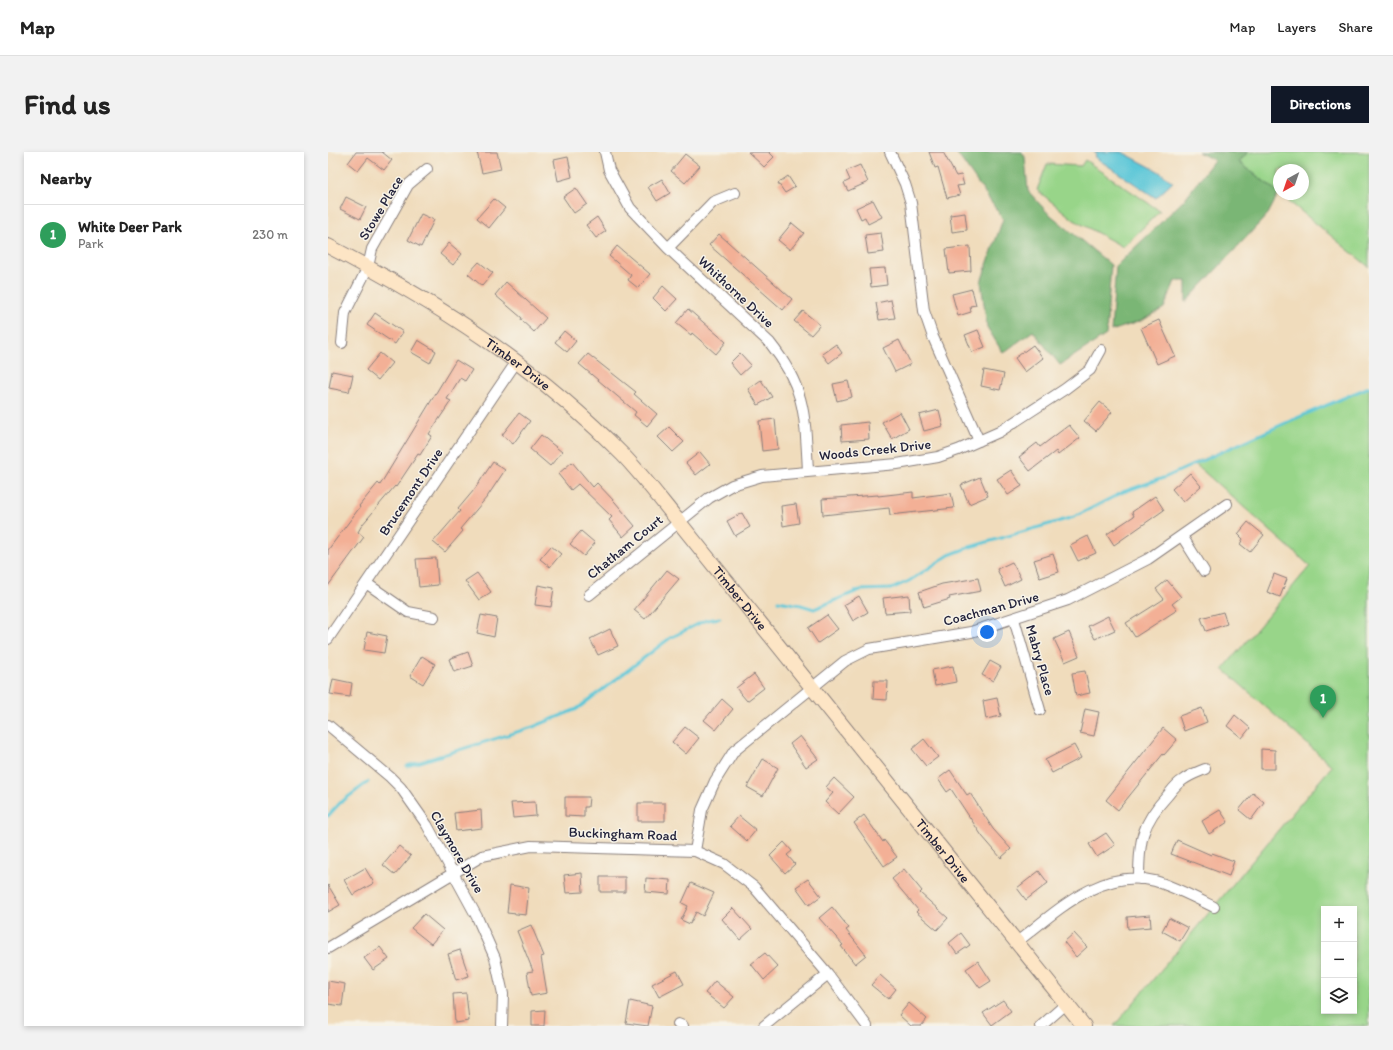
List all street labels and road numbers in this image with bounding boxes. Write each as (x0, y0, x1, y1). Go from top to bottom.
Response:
street label: Stowe Place (355, 172, 407, 243)
street label: Whithorne Drive (695, 253, 778, 332)
street label: Timber Drive (482, 334, 555, 394)
street label: Woods Creek Drive (818, 436, 932, 464)
street label: Brucemont Drive (375, 445, 447, 539)
street label: Chatham Court (584, 511, 666, 583)
street label: Timber Drive (709, 563, 771, 634)
street label: Coachman Drive (941, 588, 1041, 630)
street label: Mabry Place (1022, 623, 1058, 698)
street label: Claymore Drive (427, 808, 488, 897)
street label: Timber Drive (912, 815, 974, 886)
street label: Buckingham Road (568, 824, 678, 844)

